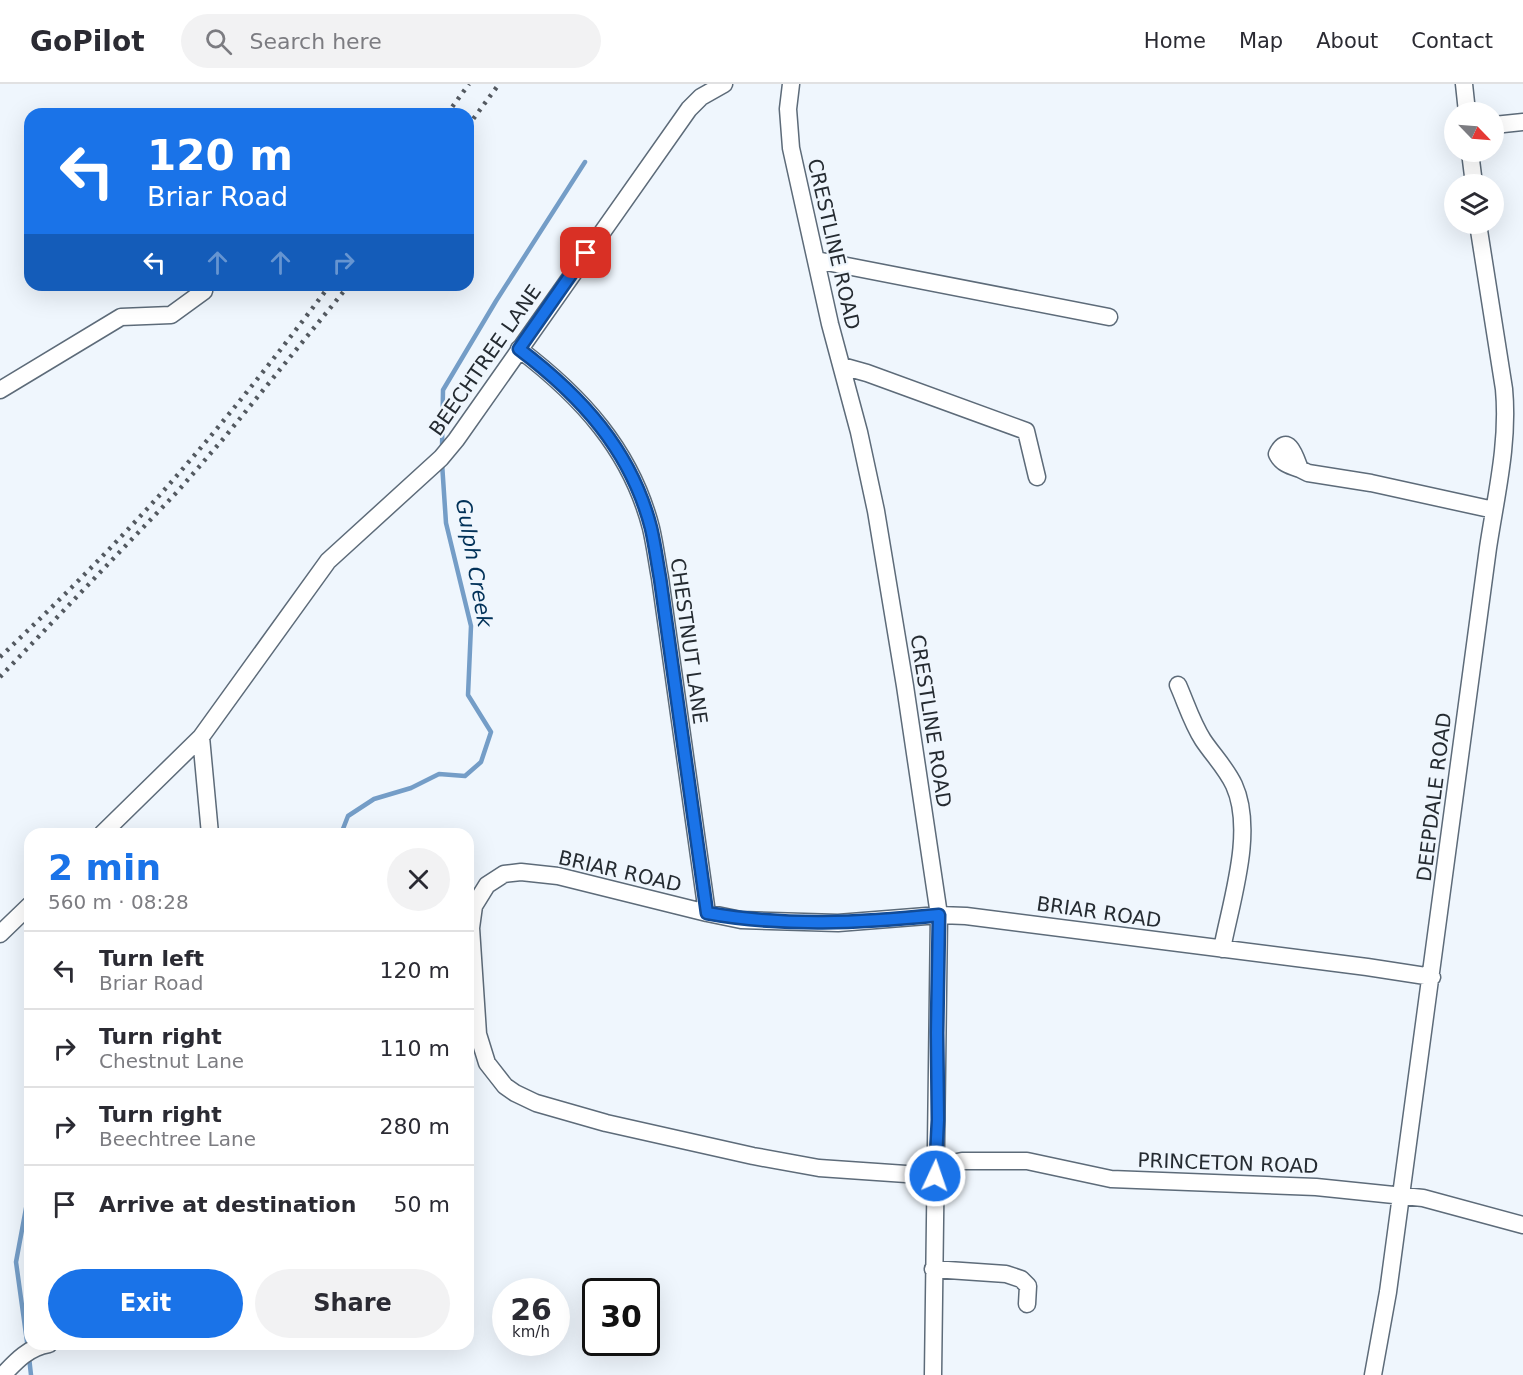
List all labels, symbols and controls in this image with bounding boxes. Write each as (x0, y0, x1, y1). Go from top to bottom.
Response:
search box (181, 14, 601, 68)
text: GoPilot (30, 25, 145, 58)
icon: search (202, 25, 235, 58)
text: Search here (250, 29, 382, 54)
text: Home (1144, 29, 1206, 53)
text: Map (1239, 29, 1283, 53)
text: About (1316, 29, 1378, 53)
text: Contact (1411, 29, 1493, 53)
north arrow (1444, 102, 1504, 162)
map controls (1444, 102, 1504, 234)
text: 120 m (147, 131, 293, 180)
icon: left (48, 132, 126, 210)
street label: CRESTLINE ROAD (803, 156, 865, 332)
button: layers (1444, 174, 1504, 234)
text: Briar Road (147, 181, 288, 212)
pin (560, 227, 611, 278)
icon: arrive (569, 236, 602, 269)
icon: left (138, 246, 171, 279)
icon: ahead (201, 246, 234, 279)
icon: ahead (264, 246, 297, 279)
icon: right (327, 246, 360, 279)
street label: BEECHTREE LANE (424, 280, 546, 440)
water label: Gulph Creek (451, 497, 497, 630)
street label: CHESTNUT LANE (665, 556, 713, 726)
street label: CRESTLINE ROAD (905, 633, 957, 809)
street label: DEEPDALE ROAD (1412, 711, 1456, 883)
street label: BRIAR ROAD (556, 845, 684, 897)
text: 2 min (48, 847, 161, 888)
button: close (387, 848, 450, 911)
text: 560 m · 08:28 (48, 890, 189, 914)
street label: BRIAR ROAD (1035, 891, 1163, 933)
text: Turn left (99, 946, 204, 971)
icon: left (48, 954, 81, 987)
text: 120 m (380, 958, 450, 983)
text: Briar Road (99, 971, 204, 995)
text: Turn right (99, 1024, 222, 1049)
icon: right (48, 1032, 81, 1065)
text: 110 m (380, 1036, 450, 1061)
text: Chestnut Lane (99, 1049, 244, 1073)
text: Turn right (99, 1102, 222, 1127)
icon: right (48, 1110, 81, 1143)
text: 280 m (380, 1114, 450, 1139)
text: Beechtree Lane (99, 1127, 256, 1151)
position arrow (903, 1144, 967, 1208)
street label: PRINCETON ROAD (1137, 1148, 1319, 1178)
icon: arrive (48, 1188, 81, 1221)
text: Arrive at destination (99, 1192, 356, 1217)
text: 50 m (394, 1192, 450, 1217)
button: Exit (48, 1269, 243, 1338)
button: Share (255, 1269, 450, 1338)
speed limit sign: 30 (582, 1278, 660, 1356)
text: 26 (510, 1292, 552, 1327)
text: km/h (512, 1323, 550, 1341)

